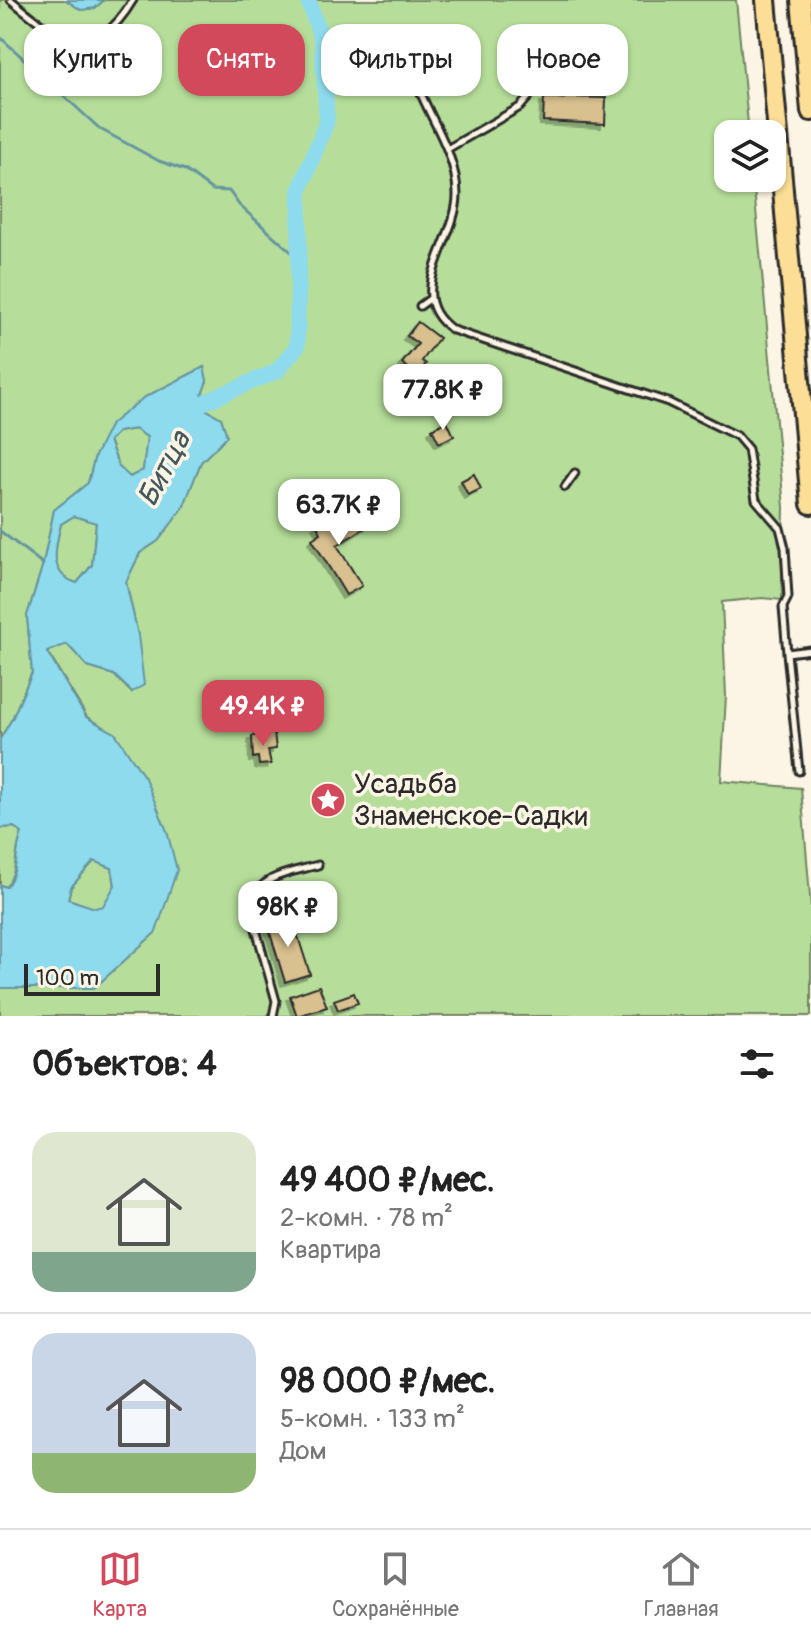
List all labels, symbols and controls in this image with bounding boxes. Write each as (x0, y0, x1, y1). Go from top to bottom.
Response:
chip: Купить (24, 24, 162, 96)
chip: Снять (178, 24, 305, 96)
chip: Фильтры (321, 24, 481, 96)
chip: Новое (497, 24, 628, 96)
map controls (714, 120, 786, 192)
button: layers (714, 120, 786, 192)
pin: 77.8K ₽ (369, 364, 517, 432)
text: 77.8K ₽ (401, 374, 485, 406)
water label: Битца (129, 424, 200, 513)
pin: 63.7K ₽ (265, 479, 413, 547)
text: 63.7K ₽ (296, 489, 382, 521)
pin: 49.4K ₽ (189, 680, 337, 748)
text: 49.4K ₽ (220, 690, 306, 722)
place label: Усадьба Знаменское-Садки (354, 767, 587, 834)
place icon: Усадьба Знаменское-Садки (309, 781, 347, 819)
pin: 98K ₽ (232, 881, 344, 949)
text: 98K ₽ (256, 891, 320, 923)
scale bar (24, 960, 160, 996)
text: 100 m (36, 964, 99, 992)
icon: filters (735, 1042, 779, 1086)
text: Объектов: 4 (32, 1043, 217, 1086)
text: 49 400 ₽/мес. (280, 1159, 495, 1202)
icon: home (96, 1164, 192, 1260)
text: 2-комн. · 78 m² (280, 1202, 453, 1234)
text: Квартира (280, 1234, 381, 1266)
text: 98 000 ₽/мес. (280, 1360, 496, 1403)
icon: home (96, 1365, 192, 1461)
text: 5-комн. · 133 m² (280, 1403, 465, 1435)
text: Дом (280, 1435, 327, 1467)
tab: Карта (92, 1547, 147, 1623)
tab: Сохранённые (332, 1547, 459, 1623)
tab: Главная (644, 1547, 718, 1623)

